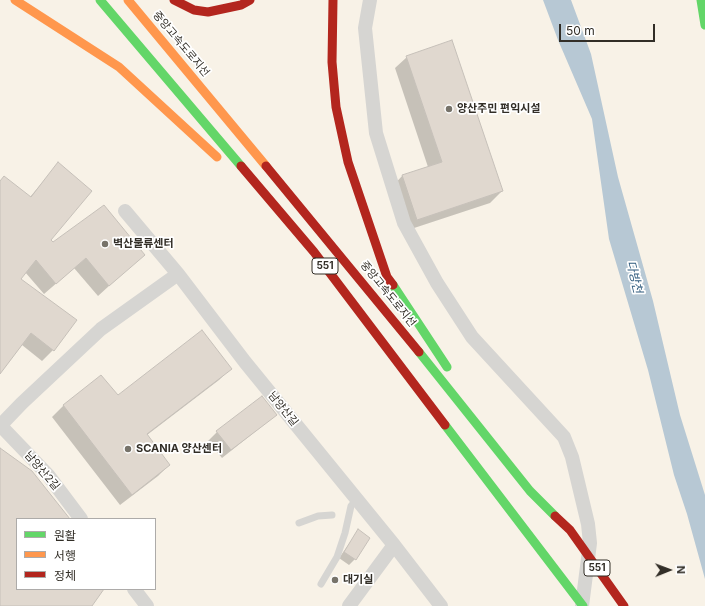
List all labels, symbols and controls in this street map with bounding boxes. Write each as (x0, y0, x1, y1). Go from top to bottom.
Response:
street label: 중앙고속도로지선 (150, 9, 212, 79)
scale bar (561, 16, 657, 42)
text: 50 m (566, 23, 595, 38)
place label: 양산주민 편익시설 (457, 102, 541, 116)
marker: 양산주민 편익시설 (444, 104, 454, 114)
place label: 벽산물류센터 (113, 237, 174, 251)
marker: 벽산물류센터 (100, 239, 110, 249)
road number: 551 (312, 258, 338, 274)
street label: 중앙고속도로지선 (357, 258, 419, 330)
water label: 다방천 (623, 259, 645, 295)
street label: 남양산길 (265, 389, 301, 429)
place label: SCANIA 양산센터 (136, 442, 222, 456)
marker: SCANIA 양산센터 (123, 444, 133, 454)
street label: 남양산2길 (22, 449, 62, 493)
legend (16, 518, 156, 590)
text: 원활 (54, 528, 76, 543)
text: 서행 (54, 548, 76, 563)
north arrow (649, 550, 689, 590)
road number: 551 (584, 560, 610, 576)
text: N (674, 565, 688, 574)
text: 정체 (54, 568, 76, 583)
place label: 대기실 (343, 573, 373, 587)
marker: 대기실 (330, 575, 340, 585)

